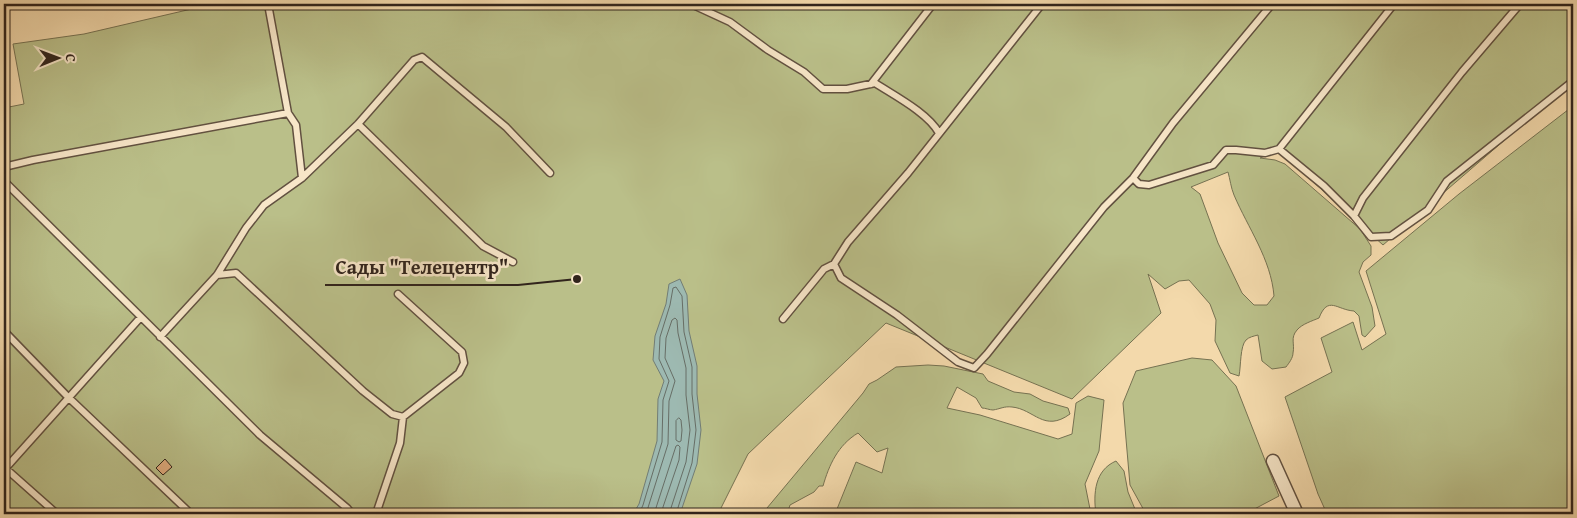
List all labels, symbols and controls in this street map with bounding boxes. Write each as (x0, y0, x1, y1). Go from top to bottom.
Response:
north arrow (32, 32, 82, 82)
text: С (61, 54, 81, 62)
callout: Сады "Телецентр" (325, 250, 518, 285)
text: Сады "Телецентр" (335, 252, 509, 281)

